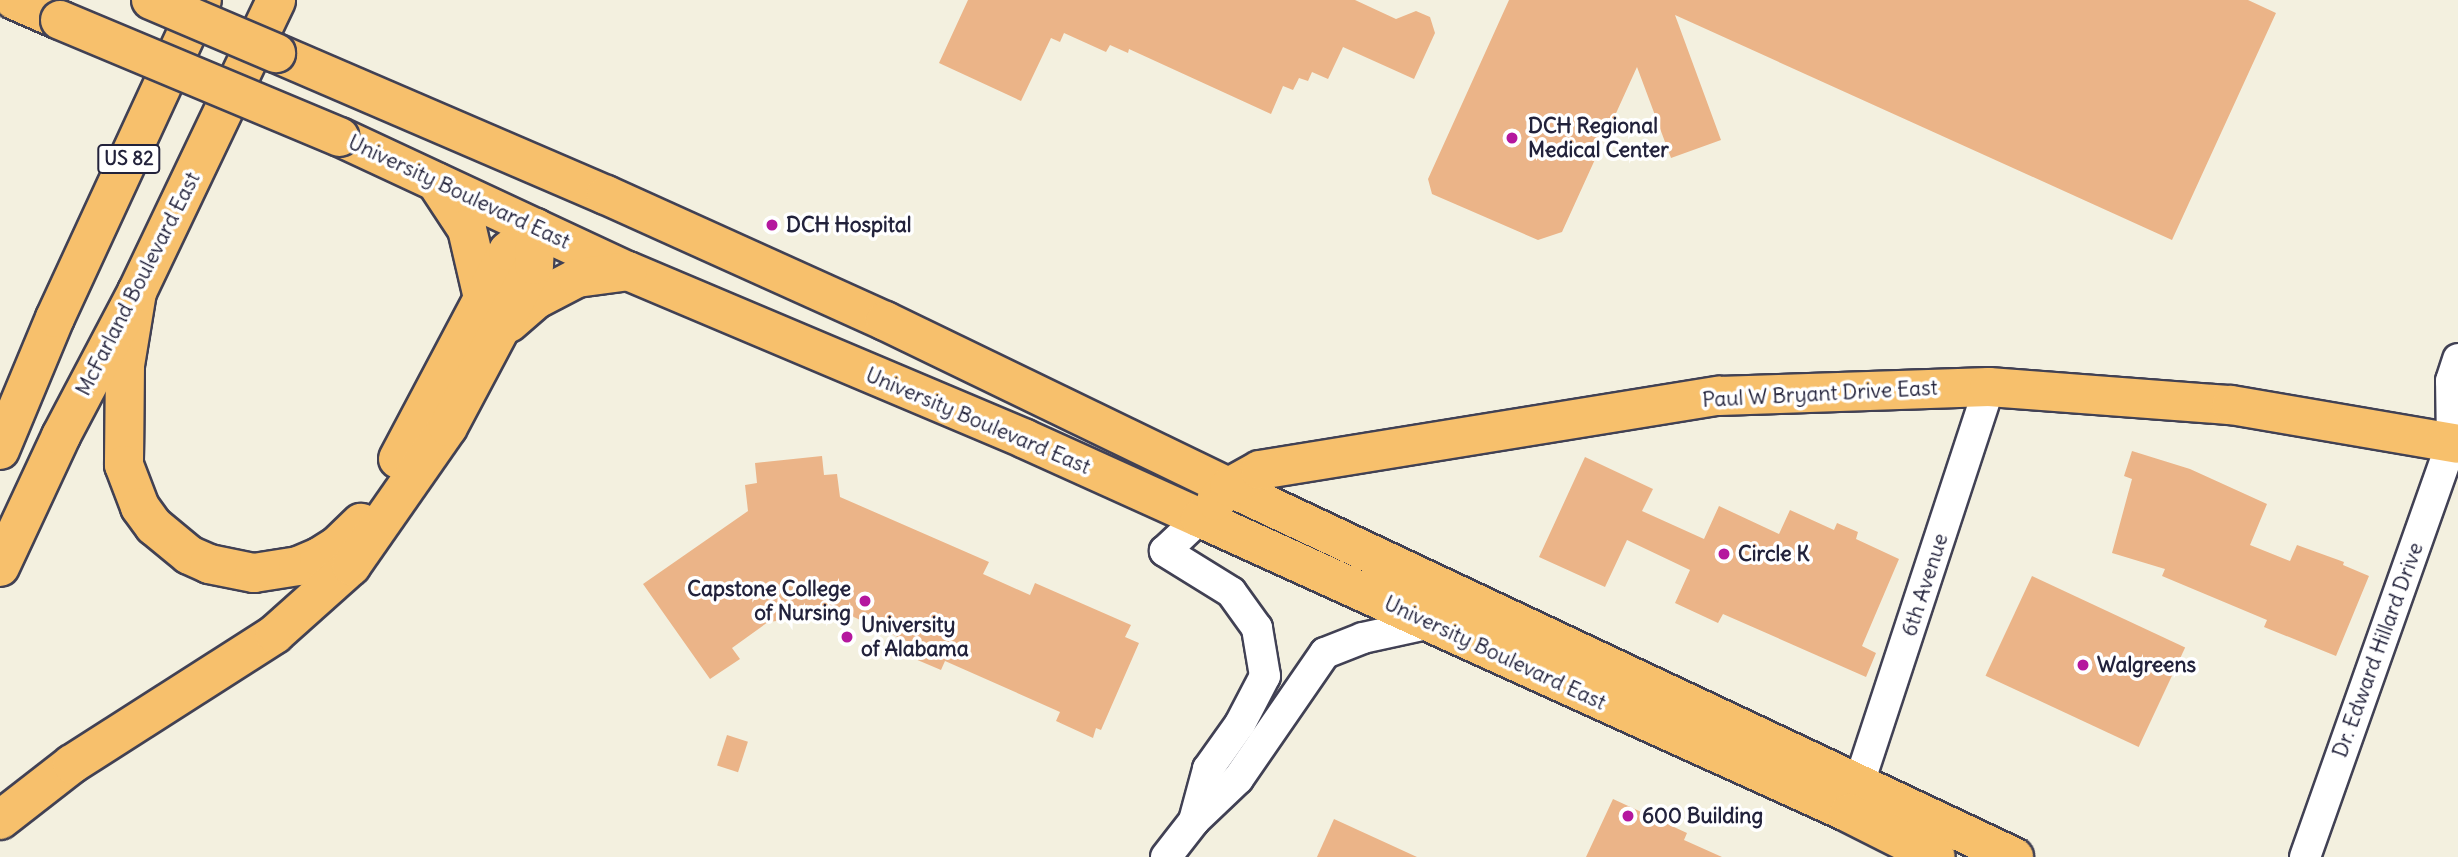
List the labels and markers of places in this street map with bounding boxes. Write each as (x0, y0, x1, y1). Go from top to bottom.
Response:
place label: DCH Regional Medical Center (1528, 113, 1669, 163)
marker: DCH Regional Medical Center (1502, 128, 1522, 148)
place label: DCH Hospital (786, 212, 911, 238)
marker: DCH Hospital (764, 217, 780, 233)
place label: Circle K (1738, 541, 1810, 567)
marker: Circle K (1716, 546, 1732, 562)
place label: Capstone College of Nursing (687, 576, 851, 626)
marker: Capstone College of Nursing (857, 593, 873, 609)
place label: University of Alabama (861, 612, 969, 662)
marker: University of Alabama (839, 629, 855, 645)
place label: Walgreens (2097, 652, 2196, 678)
marker: Walgreens (2075, 657, 2091, 673)
place label: 600 Building (1642, 803, 1763, 829)
marker: 600 Building (1620, 808, 1636, 824)

